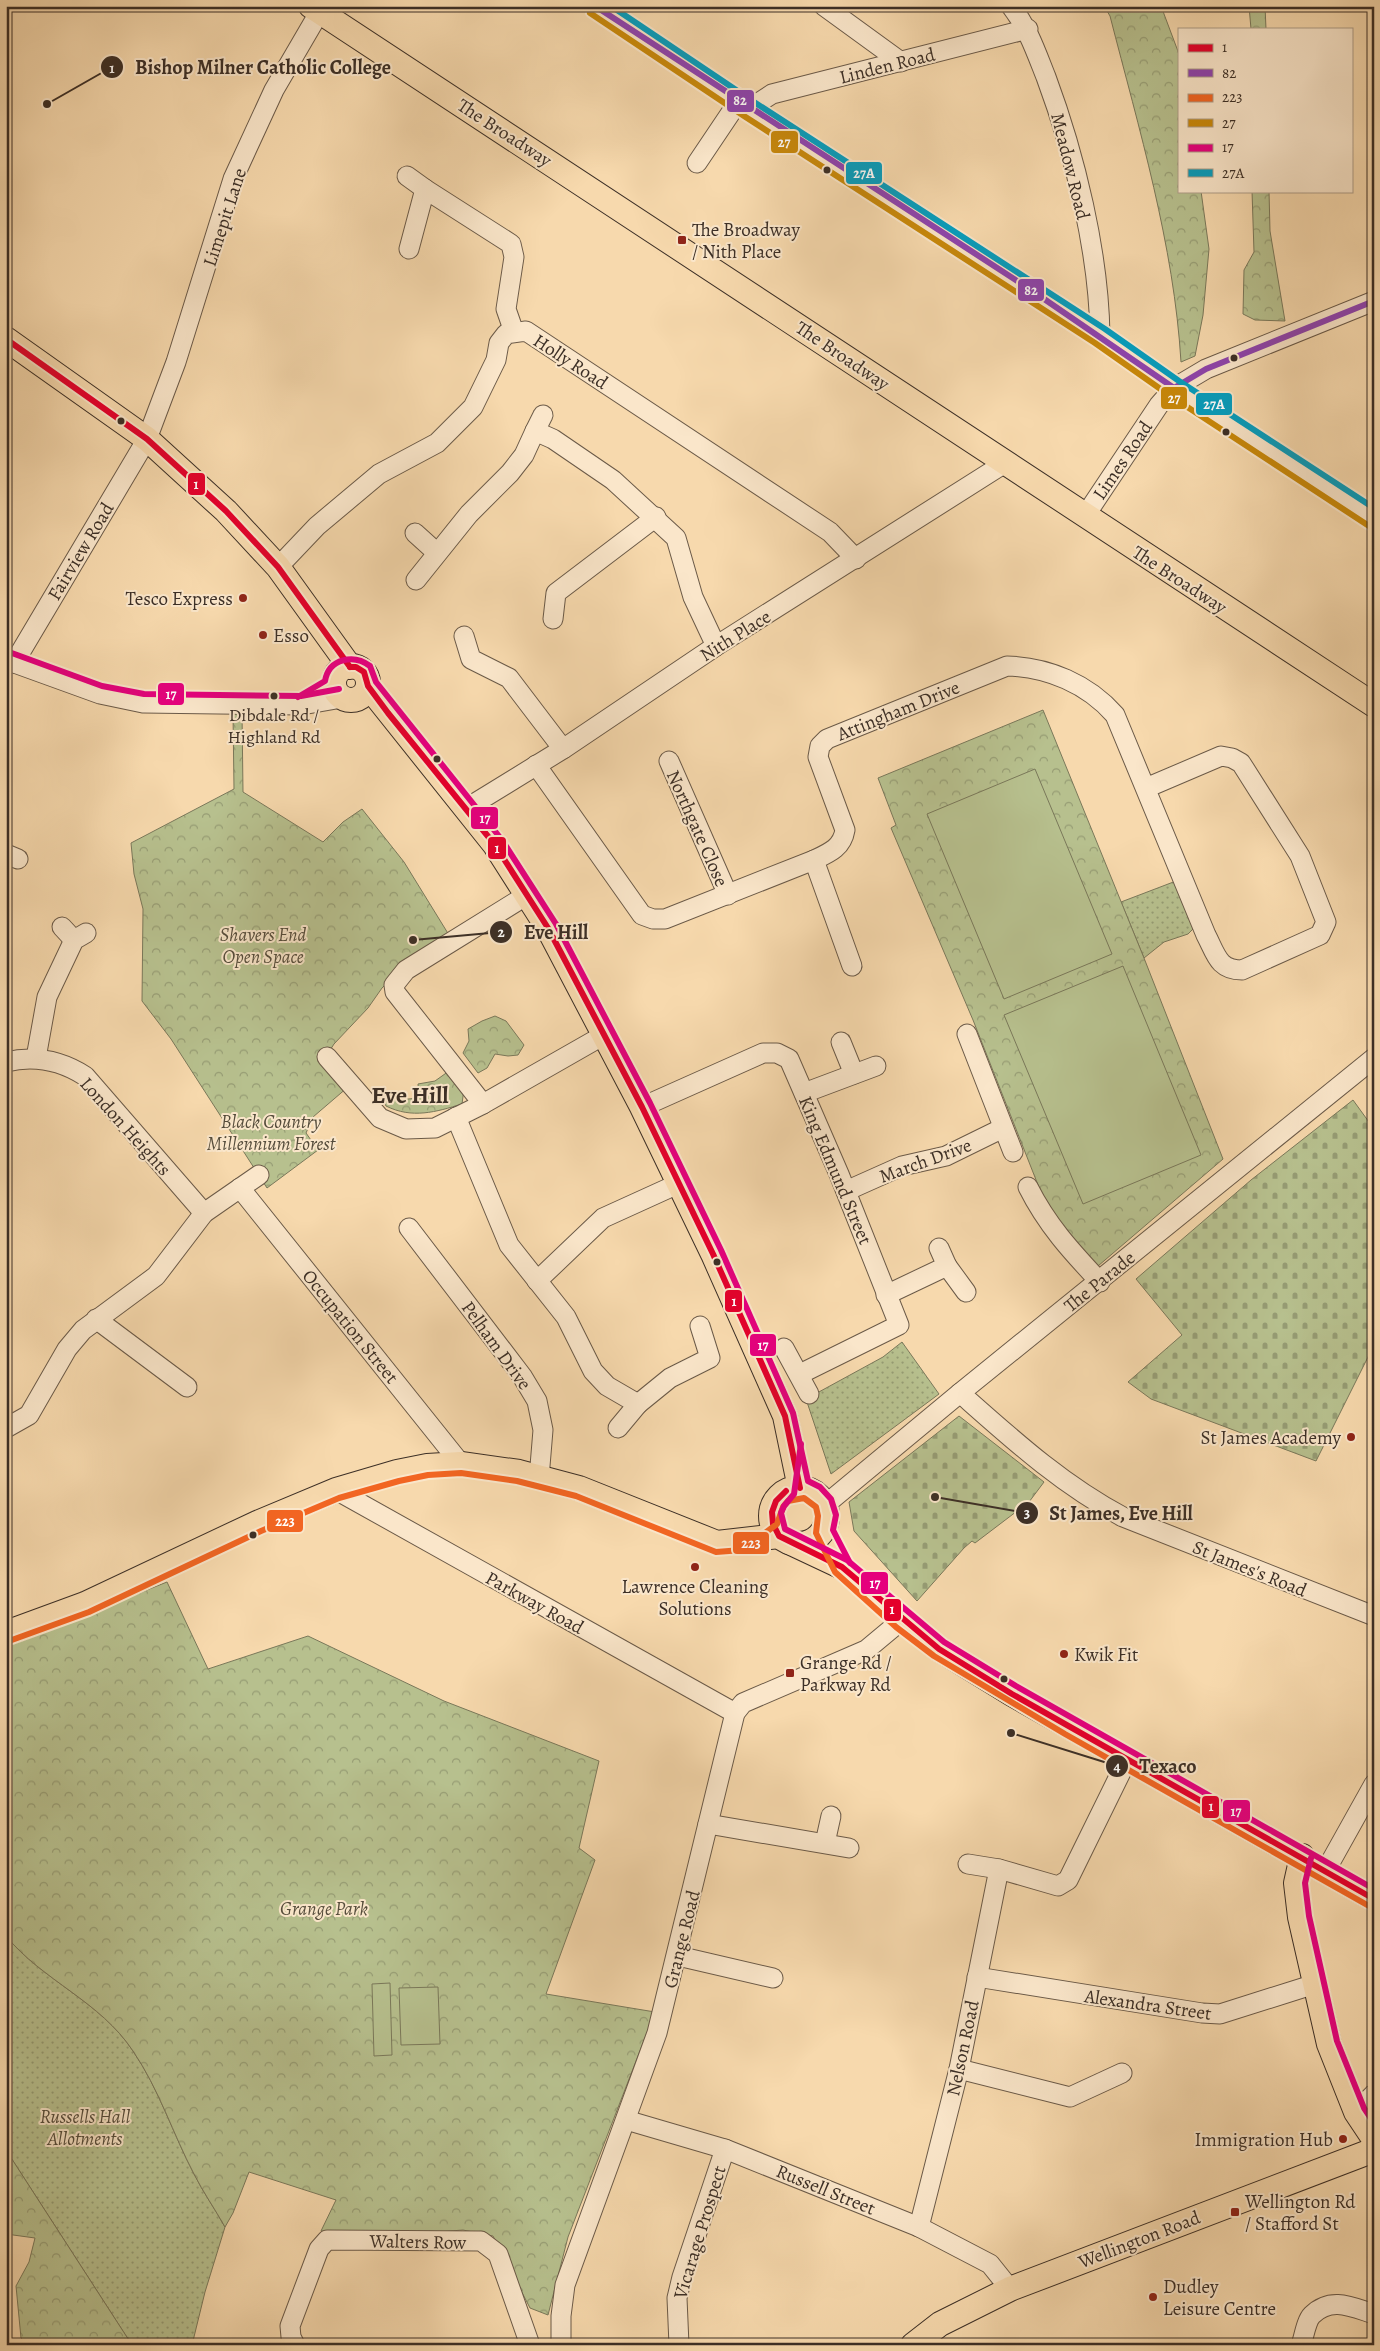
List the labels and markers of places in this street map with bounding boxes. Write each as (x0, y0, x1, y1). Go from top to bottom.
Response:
callout: Bishop Milner Catholic College (100, 50, 401, 85)
unlabelled marker (822, 165, 832, 175)
place label: The Broadway / Nith Place (692, 217, 800, 265)
marker: The Broadway / Nith Place (676, 234, 688, 246)
unlabelled marker (1229, 353, 1239, 363)
unlabelled marker (116, 416, 126, 426)
unlabelled marker (1221, 427, 1231, 437)
place label: Tesco Express (125, 586, 233, 612)
marker: Tesco Express (237, 592, 249, 604)
place label: Esso (273, 623, 309, 649)
marker: Esso (257, 629, 269, 641)
marker: Dibdale Rd / Highland Rd (269, 691, 279, 701)
place label: Dibdale Rd / Highland Rd (227, 703, 321, 749)
unlabelled marker (432, 754, 442, 764)
callout: Eve Hill (489, 914, 598, 949)
unlabelled marker (712, 1257, 722, 1267)
place label: St James Academy (1201, 1425, 1342, 1451)
marker: St James Academy (1345, 1431, 1357, 1443)
callout: St James, Eve Hill (1014, 1495, 1203, 1530)
unlabelled marker (248, 1530, 258, 1540)
marker: Lawrence Cleaning Solutions (689, 1561, 701, 1573)
place label: Lawrence Cleaning Solutions (621, 1574, 769, 1622)
place label: Kwik Fit (1074, 1642, 1138, 1668)
marker: Kwik Fit (1058, 1648, 1070, 1660)
place label: Grange Rd / Parkway Rd (800, 1650, 892, 1698)
marker: Grange Rd / Parkway Rd (784, 1667, 796, 1679)
unlabelled marker (999, 1674, 1009, 1684)
callout: Texaco (1105, 1748, 1207, 1783)
place label: Immigration Hub (1194, 2127, 1333, 2153)
marker: Immigration Hub (1337, 2133, 1349, 2145)
place label: Wellington Rd / Stafford St (1244, 2189, 1356, 2237)
marker: Wellington Rd / Stafford St (1229, 2206, 1241, 2218)
place label: Dudley Leisure Centre (1163, 2274, 1276, 2322)
marker: Dudley Leisure Centre (1147, 2291, 1159, 2303)

